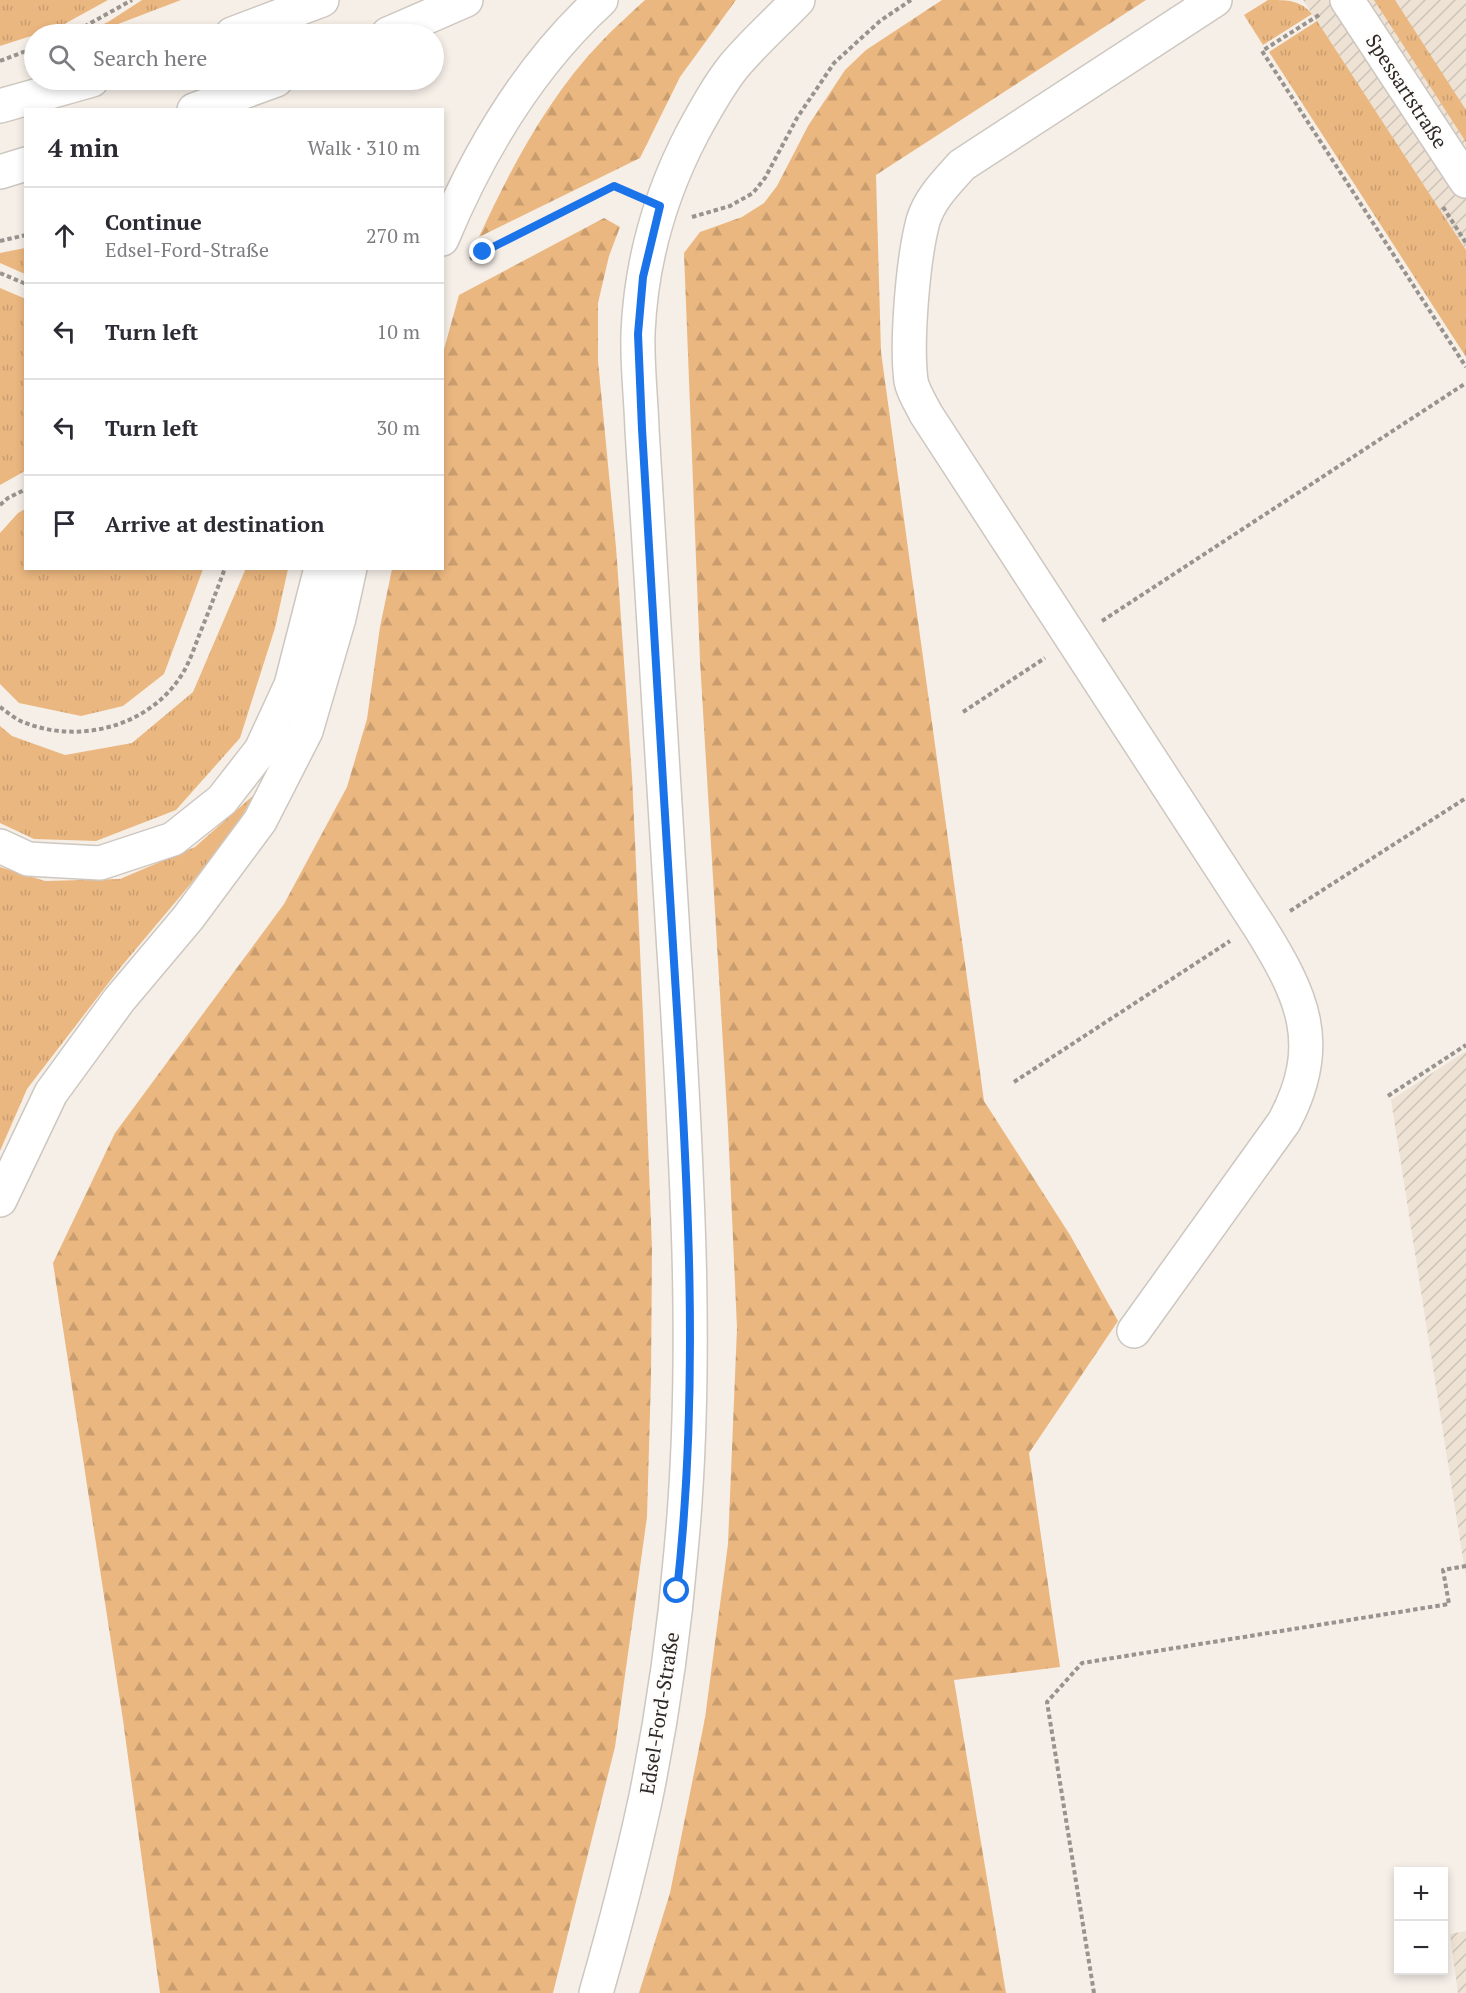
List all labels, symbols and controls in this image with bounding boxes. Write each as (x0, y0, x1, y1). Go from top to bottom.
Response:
search box (24, 24, 444, 90)
street label: Spessartstraße (1360, 29, 1454, 153)
icon: search (45, 41, 78, 74)
text: Search here (93, 43, 207, 72)
text: 4 min (48, 130, 119, 164)
text: Walk · 310 m (308, 134, 420, 161)
text: Continue (105, 207, 202, 236)
icon: ahead (48, 219, 81, 252)
text: 270 m (366, 222, 420, 249)
text: Edsel-Ford-Straße (105, 236, 269, 263)
route end (469, 238, 495, 264)
icon: left (48, 315, 81, 348)
text: Turn left (105, 317, 198, 346)
text: 10 m (377, 318, 420, 345)
icon: left (48, 411, 81, 444)
text: Turn left (105, 413, 198, 442)
text: 30 m (377, 414, 420, 441)
icon: arrive (48, 507, 81, 540)
text: Arrive at destination (105, 509, 324, 538)
route start (663, 1577, 689, 1603)
street label: Edsel-Ford-Straße (633, 1630, 685, 1796)
map controls (1394, 1867, 1448, 1975)
button: + (1394, 1867, 1448, 1921)
button: − (1394, 1921, 1448, 1975)

